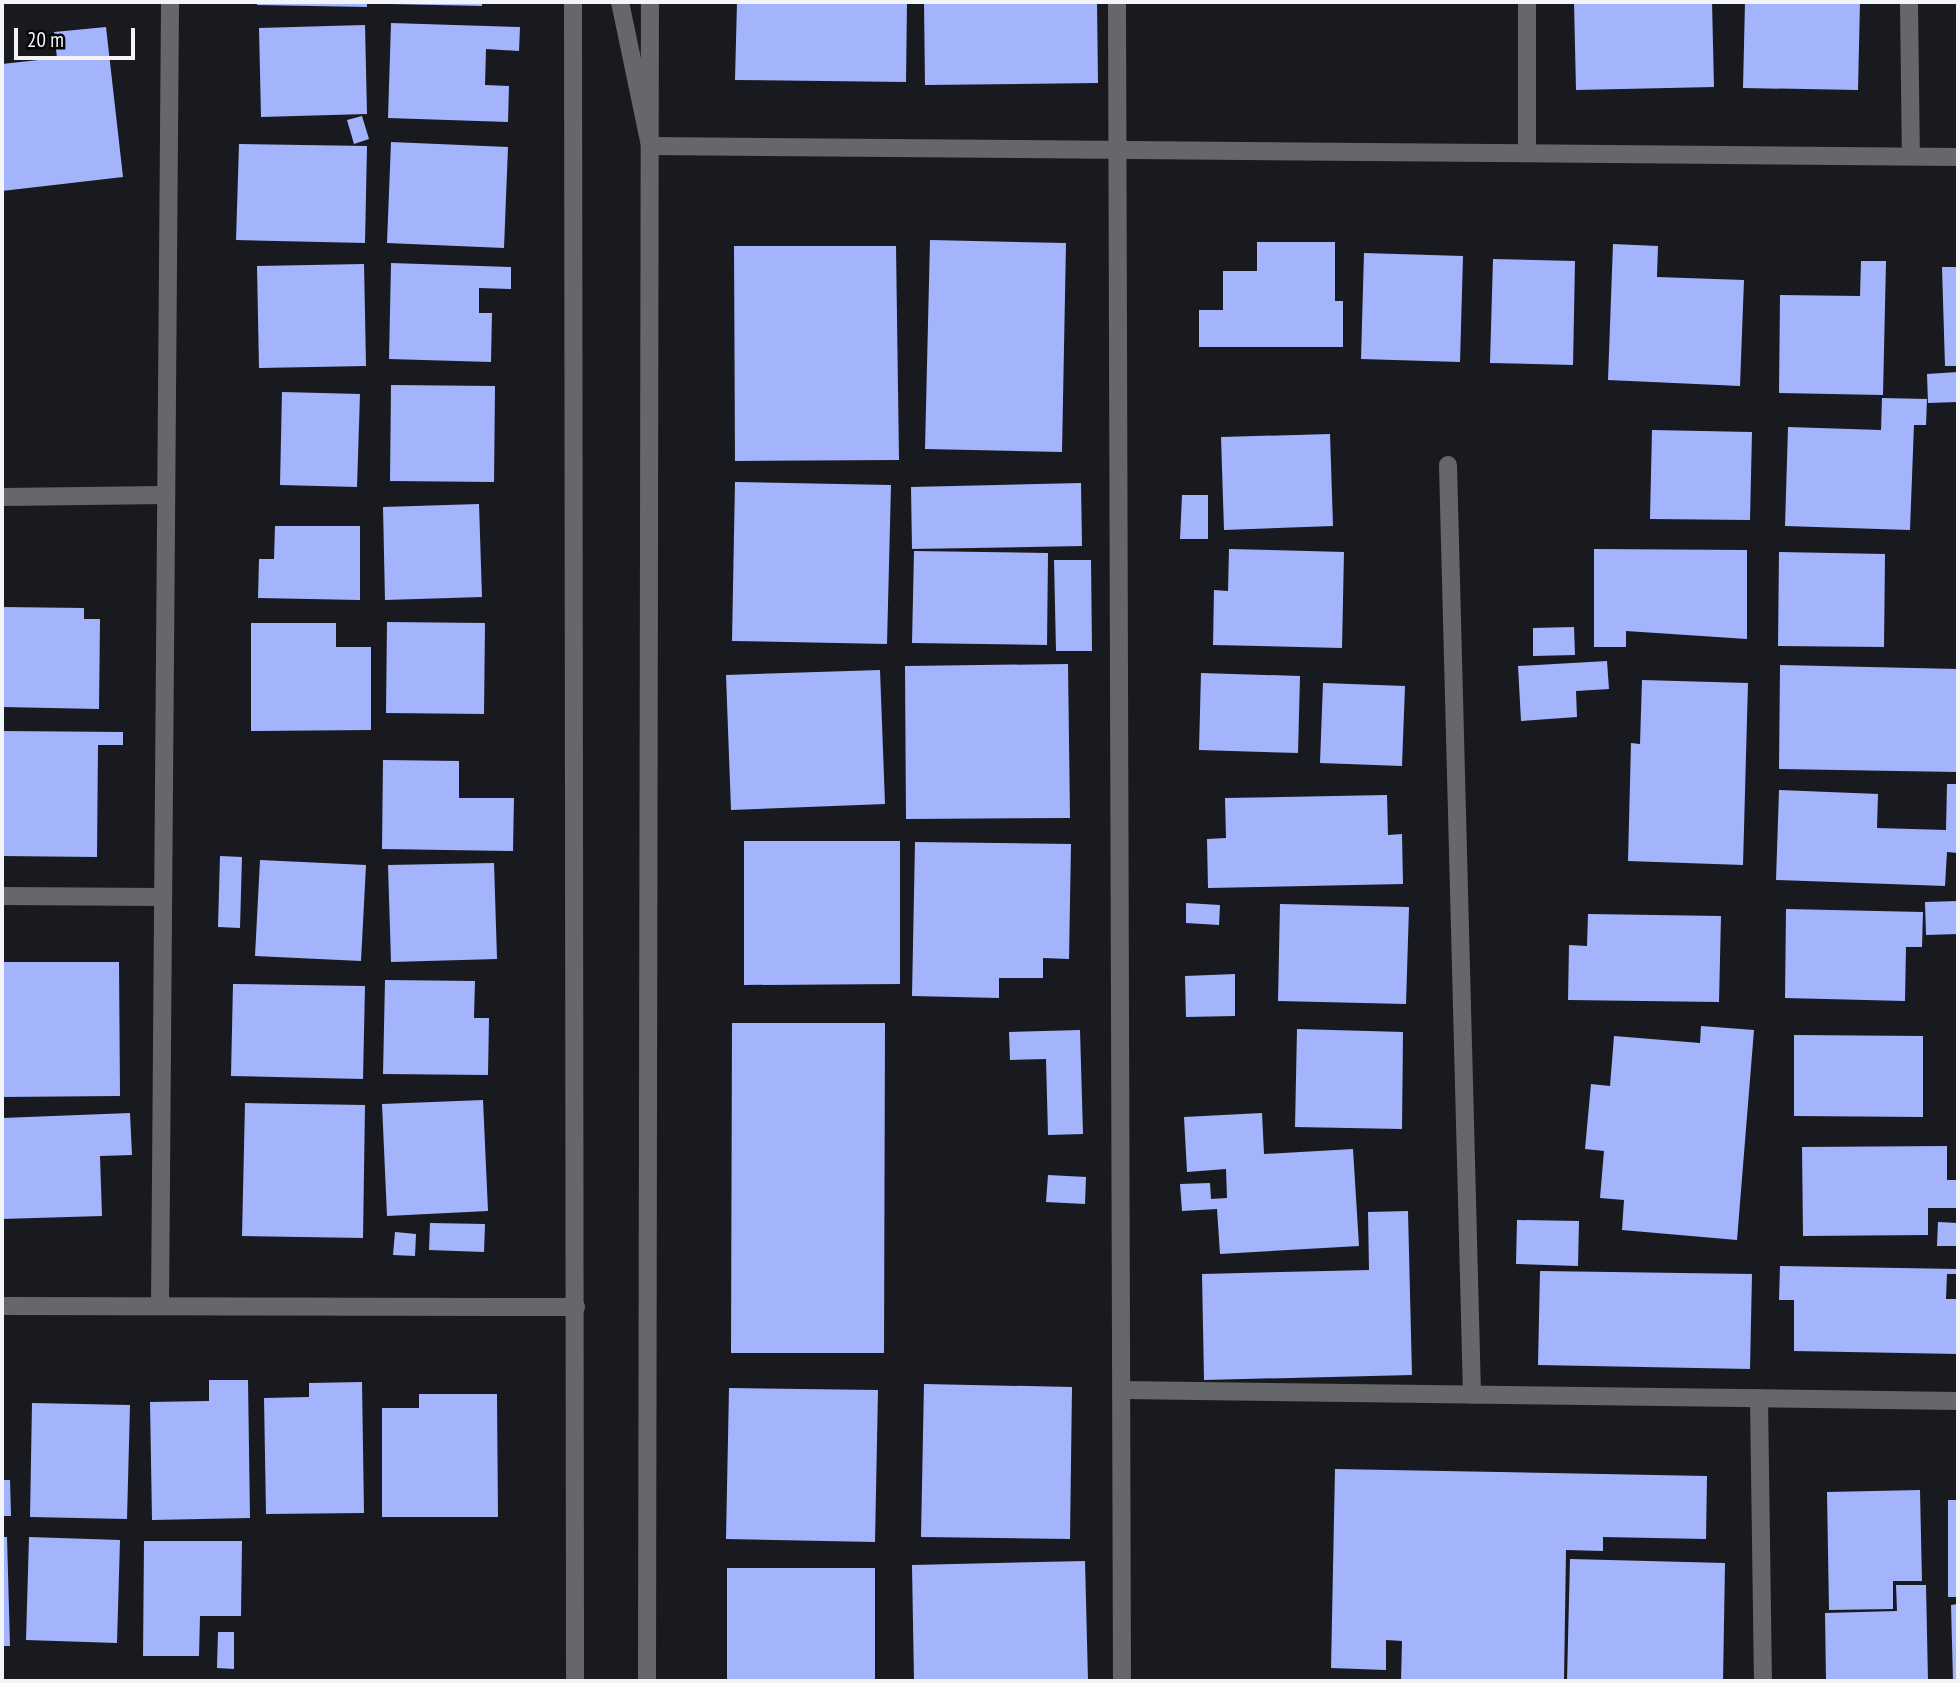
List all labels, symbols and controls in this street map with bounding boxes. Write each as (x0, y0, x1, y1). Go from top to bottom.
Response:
scale bar (18, 14, 138, 58)
text: 20 m (27, 26, 64, 53)

